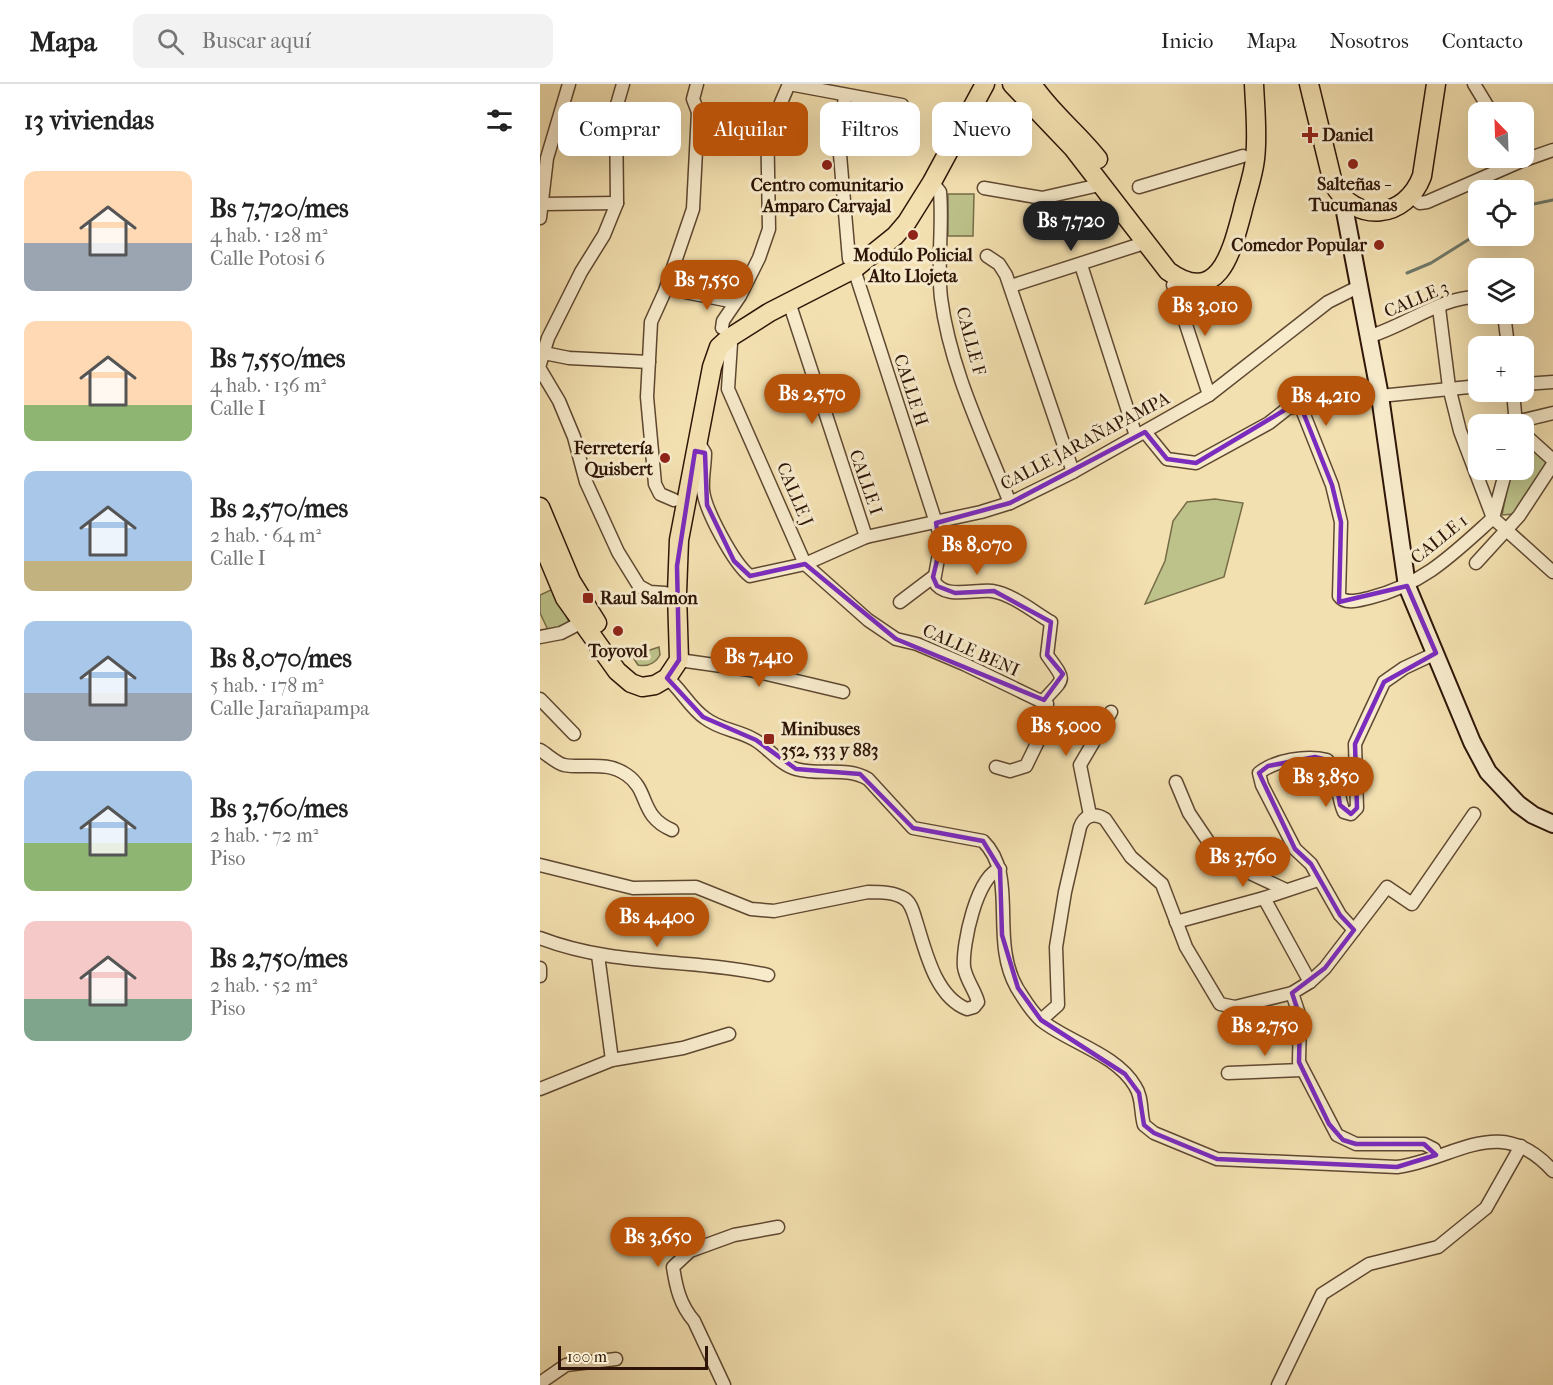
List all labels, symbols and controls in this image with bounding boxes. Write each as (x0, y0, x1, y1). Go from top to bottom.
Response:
search box (133, 14, 553, 68)
text: Mapa (30, 25, 97, 58)
icon: search (154, 25, 187, 58)
text: Buscar aquí (202, 28, 311, 54)
text: Inicio (1161, 29, 1213, 53)
text: Mapa (1246, 29, 1296, 53)
text: Nosotros (1329, 29, 1409, 53)
text: Contacto (1442, 29, 1523, 53)
chip: Comprar (558, 102, 681, 156)
chip: Alquilar (693, 102, 808, 156)
chip: Filtros (820, 102, 920, 156)
chip: Nuevo (932, 102, 1032, 156)
north arrow (1468, 102, 1534, 168)
map controls (1468, 102, 1534, 480)
icon: filters (483, 104, 516, 137)
text: 13 viviendas (24, 105, 154, 136)
place label: Daniel (1322, 125, 1375, 146)
marker: Daniel (1303, 128, 1317, 142)
marker: Salteñas - Tucumanas (1346, 157, 1360, 171)
marker: Centro comunitario Amparo Carvajal (820, 158, 834, 172)
place label: Salteñas - Tucumanas (1308, 174, 1398, 216)
place label: Centro comunitario Amparo Carvajal (751, 175, 903, 217)
button: locate (1468, 180, 1534, 246)
text: Bs 7,720/mes (210, 193, 349, 224)
icon: home (72, 195, 144, 267)
pin: Bs 7,720 (1009, 201, 1133, 252)
text: Bs 7,720 (1037, 209, 1105, 232)
text: 4 hab. · 128 m² (210, 224, 328, 247)
marker: Modulo Policial Alto Llojeta (906, 228, 920, 242)
place label: Comedor Popular (1231, 235, 1367, 256)
marker: Comedor Popular (1372, 238, 1386, 252)
place label: Modulo Policial Alto Llojeta (852, 245, 974, 287)
text: Calle Potosi 6 (210, 247, 325, 270)
button: layers (1468, 258, 1534, 324)
pin: Bs 7,550 (645, 260, 769, 311)
text: Bs 7,550 (674, 268, 740, 291)
street label: CALLE 3 (1381, 277, 1451, 322)
pin: Bs 3,010 (1143, 286, 1267, 337)
text: Bs 3,010 (1172, 294, 1238, 317)
street label: CALLE F (951, 305, 990, 378)
button: + (1468, 336, 1534, 402)
text: Bs 7,550/mes (210, 343, 345, 374)
icon: home (72, 345, 144, 417)
street label: CALLE H (889, 351, 932, 429)
text: 4 hab. · 136 m² (210, 374, 326, 397)
pin: Bs 2,570 (750, 374, 874, 425)
pin: Bs 4,210 (1264, 376, 1388, 427)
text: Bs 2,570 (778, 382, 846, 405)
text: Bs 4,210 (1291, 384, 1361, 407)
street label: CALLE JARAÑAPAMPA (997, 387, 1174, 495)
text: Calle I (210, 397, 266, 420)
button: − (1468, 414, 1534, 480)
place label: Ferretería Quisbert (573, 438, 654, 480)
street label: CALLE I (845, 447, 886, 517)
marker: Ferretería Quisbert (658, 451, 672, 465)
street label: CALLE J (772, 459, 817, 529)
text: Bs 2,570/mes (210, 493, 348, 524)
icon: home (72, 495, 144, 567)
street label: CALLE 1 (1407, 510, 1472, 569)
text: 2 hab. · 64 m² (210, 524, 321, 547)
pin: Bs 8,070 (915, 525, 1039, 576)
text: Bs 8,070 (942, 533, 1012, 556)
text: Calle I (210, 547, 266, 570)
place label: Raul Salmon (600, 588, 698, 609)
marker: Raul Salmon (581, 591, 595, 605)
street label: CALLE BENI (919, 620, 1022, 681)
marker: Toyovol (611, 624, 625, 638)
pin: Bs 7,410 (697, 637, 821, 688)
place label: Toyovol (587, 641, 649, 662)
text: Bs 8,070/mes (210, 643, 352, 674)
icon: home (72, 645, 144, 717)
text: Bs 7,410 (725, 645, 793, 668)
text: 5 hab. · 178 m² (210, 674, 324, 697)
text: Calle Jarañapampa (210, 697, 370, 720)
pin: Bs 5,000 (1004, 706, 1128, 757)
text: Bs 5,000 (1031, 714, 1101, 737)
place label: Minibuses 352, 533 y 883 (780, 719, 878, 761)
marker: Minibuses 352, 533 y 883 (762, 732, 776, 746)
pin: Bs 3,850 (1264, 757, 1388, 808)
text: Bs 3,850 (1293, 765, 1359, 788)
text: Bs 3,760/mes (210, 793, 348, 824)
icon: home (72, 795, 144, 867)
text: 2 hab. · 72 m² (210, 824, 318, 847)
pin: Bs 3,760 (1181, 837, 1305, 888)
text: Bs 3,760 (1209, 845, 1277, 868)
text: Piso (210, 847, 246, 870)
pin: Bs 4,400 (595, 897, 719, 948)
text: Bs 4,400 (619, 905, 695, 928)
text: Bs 2,750/mes (210, 943, 348, 974)
icon: home (72, 945, 144, 1017)
text: 2 hab. · 52 m² (210, 974, 317, 997)
text: Piso (210, 997, 246, 1020)
pin: Bs 2,750 (1203, 1006, 1327, 1057)
text: Bs 2,750 (1231, 1014, 1299, 1037)
pin: Bs 3,650 (596, 1217, 720, 1268)
text: Bs 3,650 (624, 1225, 692, 1248)
scale bar (558, 1343, 708, 1370)
text: 100 m (567, 1347, 607, 1366)

